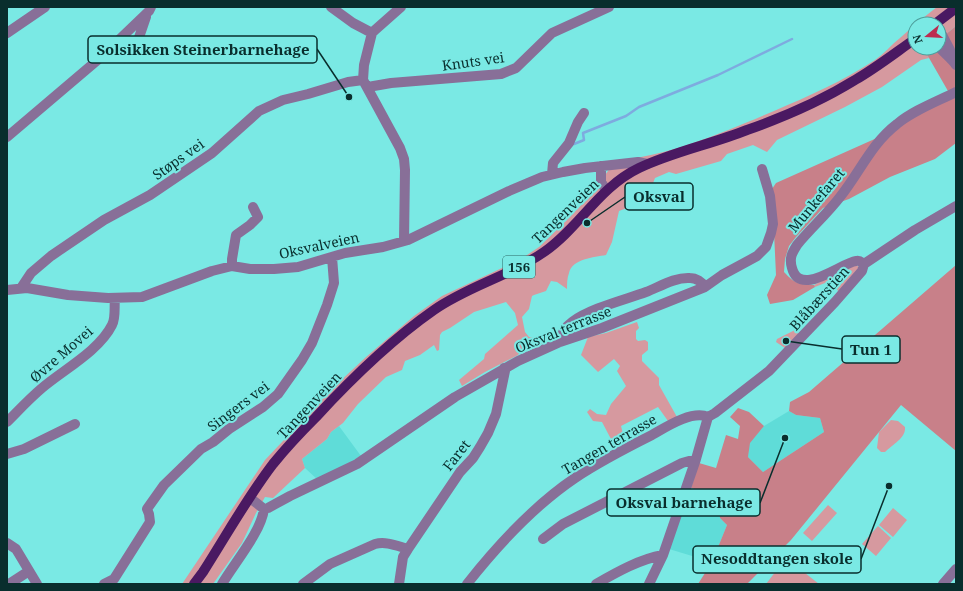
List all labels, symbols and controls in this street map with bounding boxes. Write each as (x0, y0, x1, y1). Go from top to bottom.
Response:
north arrow (907, 16, 947, 56)
text: N (908, 32, 925, 46)
callout: Solsikken Steinerbarnehage (88, 36, 317, 63)
text: Solsikken Steinerbarnehage (96, 39, 310, 59)
street label: Knuts vei (441, 47, 506, 75)
street label: Støps vei (148, 134, 208, 184)
street label: Munkefaret (783, 164, 849, 236)
street label: Tangenveien (528, 174, 602, 248)
callout: Oksval (625, 183, 693, 210)
text: Oksval (633, 186, 686, 206)
street label: Oksvalveien (277, 227, 361, 263)
road number: 156 (503, 256, 535, 278)
street label: Blåbærstien (785, 262, 853, 334)
street label: Oksval terrasse (512, 301, 614, 357)
street label: Øvre Movei (26, 321, 97, 387)
callout: Tun 1 (842, 336, 900, 363)
text: Tun 1 (850, 339, 892, 359)
street label: Tangenveien (273, 367, 345, 443)
street label: Singers vei (203, 376, 273, 435)
street label: Tangen terrasse (558, 409, 660, 479)
street label: Faret (438, 435, 474, 474)
callout: Oksval barnehage (607, 489, 760, 516)
text: Oksval barnehage (616, 492, 753, 512)
callout: Nesoddtangen skole (693, 546, 861, 573)
text: Nesoddtangen skole (701, 548, 853, 568)

